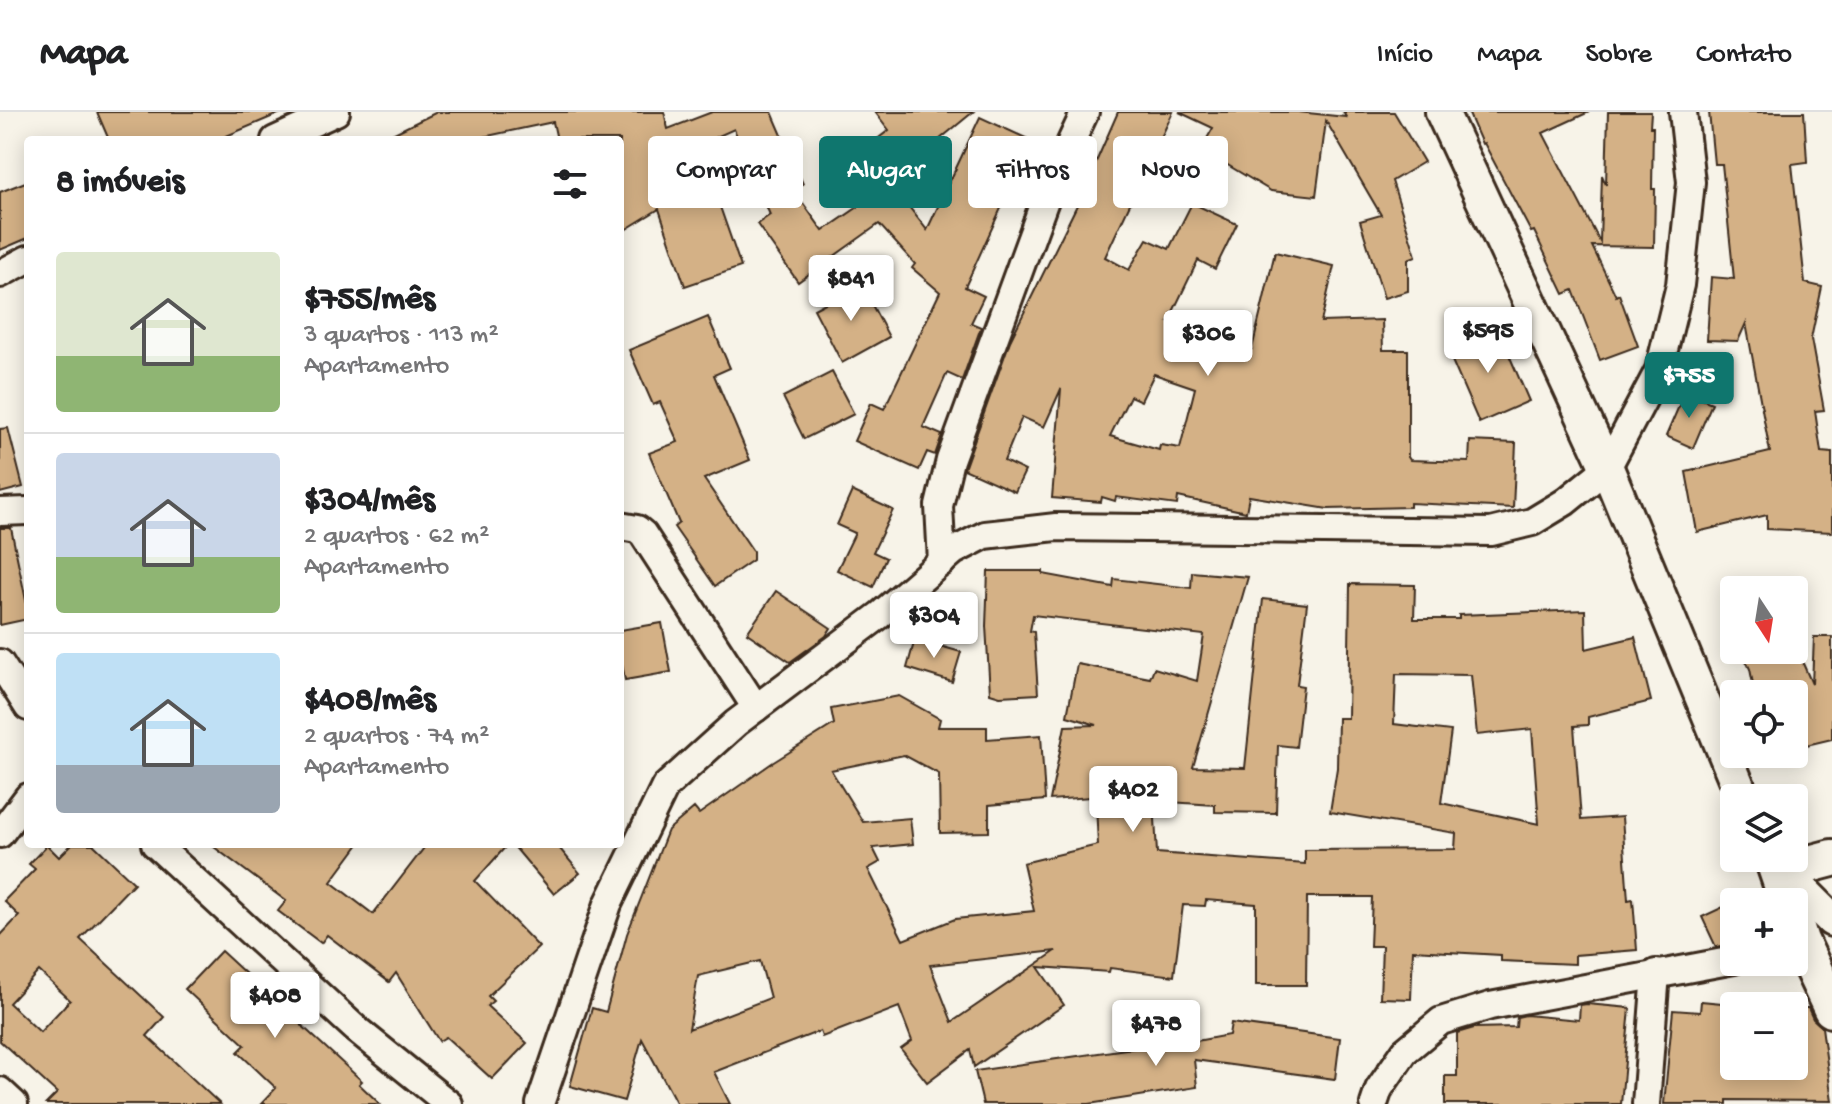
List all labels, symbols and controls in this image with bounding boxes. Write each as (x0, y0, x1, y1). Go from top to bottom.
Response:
text: Mapa (40, 33, 127, 77)
text: Início (1377, 39, 1433, 72)
text: Mapa (1477, 39, 1541, 72)
text: Sobre (1585, 39, 1652, 72)
text: Contato (1696, 39, 1792, 72)
chip: Comprar (648, 136, 803, 208)
chip: Alugar (819, 136, 952, 208)
chip: Filtros (968, 136, 1097, 208)
chip: Novo (1113, 136, 1228, 208)
icon: filters (548, 162, 592, 206)
text: 8 imóveis (56, 164, 184, 204)
pin: $841 (804, 255, 898, 323)
text: $841 (827, 265, 875, 296)
text: $755/mês (304, 281, 435, 321)
icon: home (120, 284, 216, 380)
pin: $595 (1441, 307, 1535, 375)
pin: $306 (1161, 310, 1255, 378)
text: $595 (1462, 317, 1514, 348)
text: $306 (1181, 320, 1235, 351)
text: 3 quartos · 113 m² (304, 321, 499, 352)
text: Apartamento (304, 352, 449, 383)
pin: $755 (1642, 352, 1736, 420)
text: $755 (1663, 362, 1715, 393)
text: $304/mês (304, 482, 435, 522)
icon: home (120, 485, 216, 581)
text: 2 quartos · 62 m² (304, 522, 489, 553)
text: Apartamento (304, 553, 449, 584)
north arrow (1720, 576, 1808, 664)
map controls (1720, 576, 1808, 1080)
pin: $304 (887, 592, 981, 660)
text: $304 (908, 602, 960, 633)
button: locate (1720, 680, 1808, 768)
text: $408/mês (304, 682, 436, 722)
icon: home (120, 685, 216, 781)
text: 2 quartos · 74 m² (304, 722, 489, 753)
text: Apartamento (304, 753, 449, 784)
pin: $402 (1086, 766, 1180, 834)
text: $402 (1107, 776, 1159, 807)
button: layers (1720, 784, 1808, 872)
button: + (1720, 888, 1808, 976)
pin: $408 (228, 972, 322, 1040)
text: $408 (249, 982, 302, 1013)
button: − (1720, 992, 1808, 1080)
pin: $478 (1109, 1000, 1203, 1068)
text: $478 (1130, 1010, 1182, 1041)

